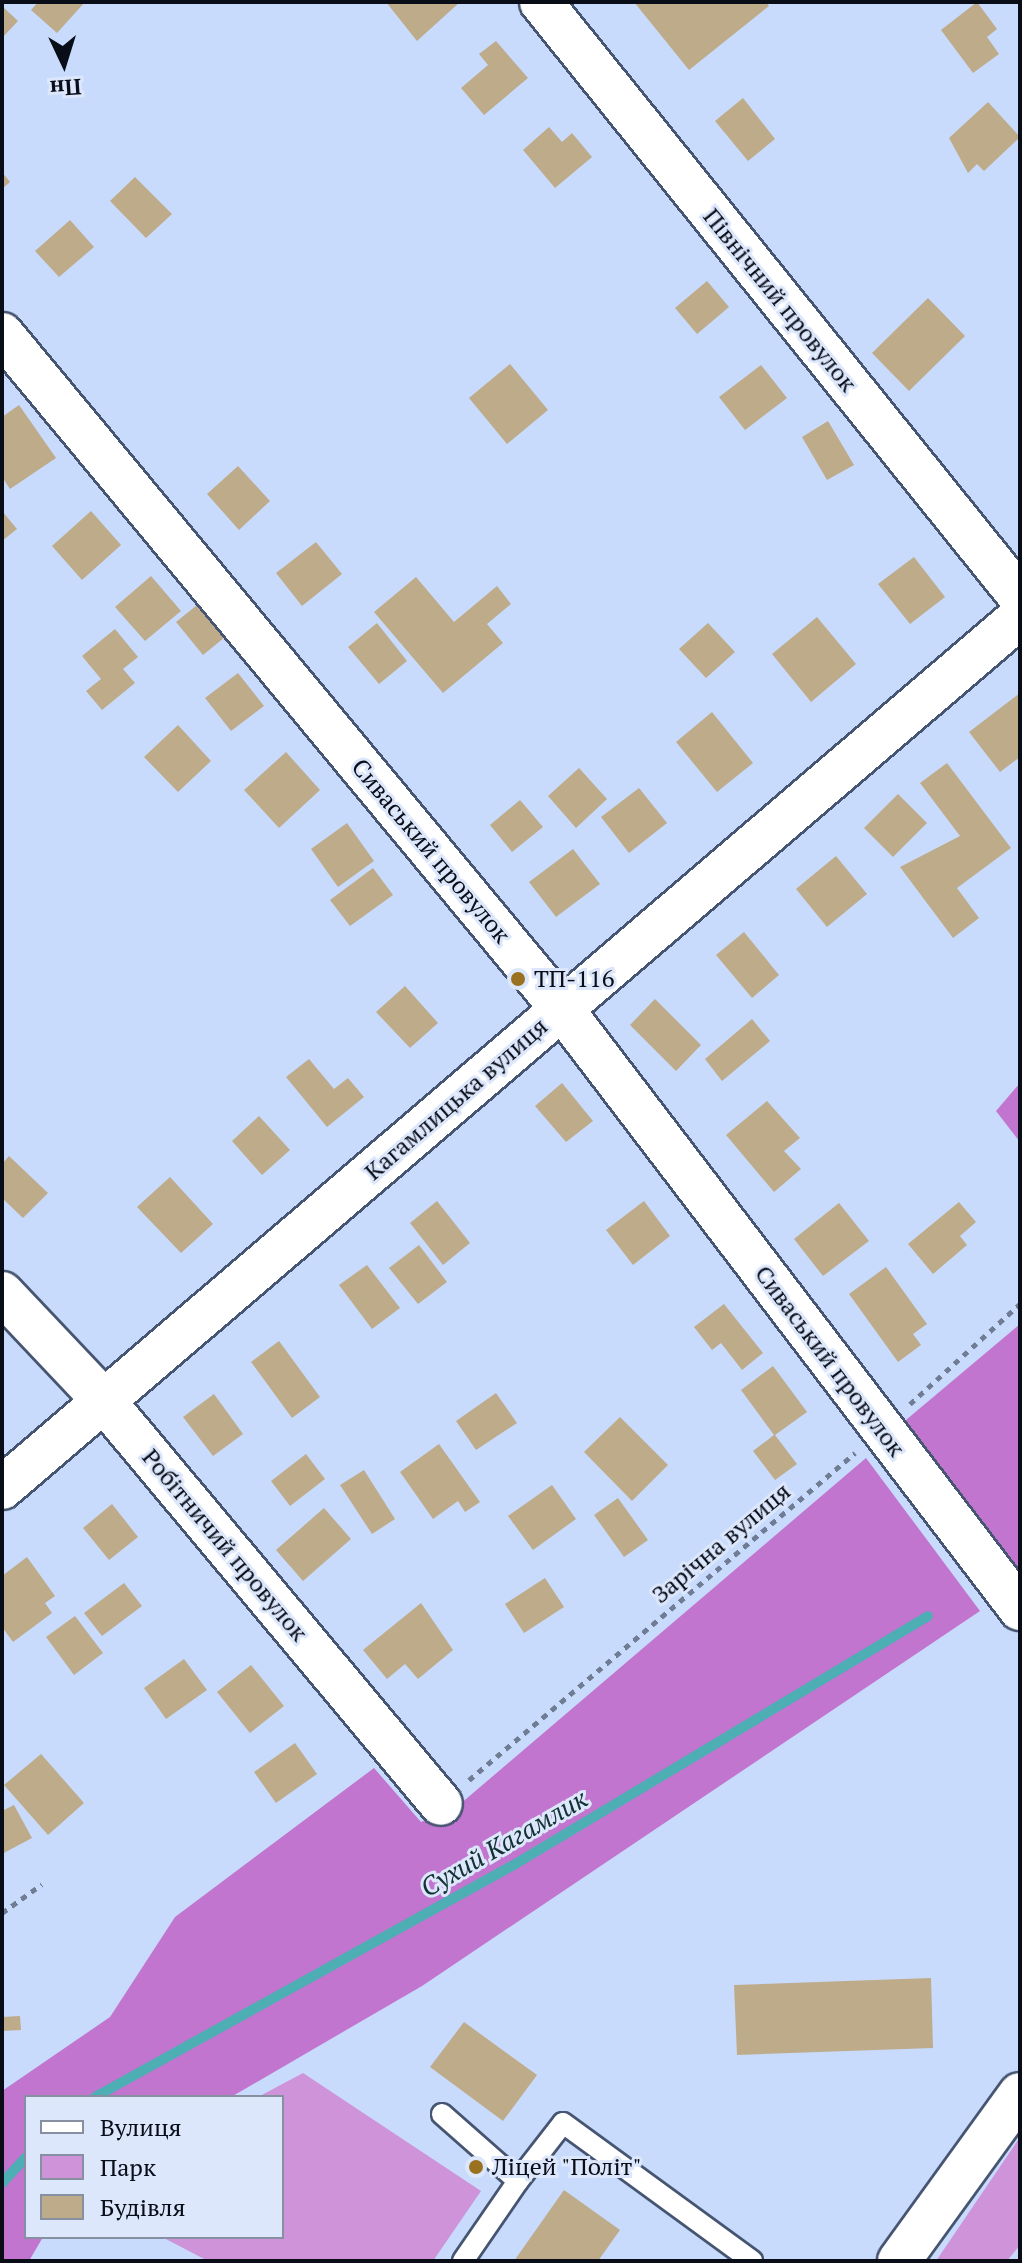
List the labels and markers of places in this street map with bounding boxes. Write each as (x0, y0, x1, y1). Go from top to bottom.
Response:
place label: ТП-116 (534, 965, 615, 993)
marker: ТП-116 (509, 970, 527, 988)
place label: Ліцей "Політ" (492, 2153, 643, 2181)
marker: Ліцей "Політ" (467, 2158, 485, 2176)

